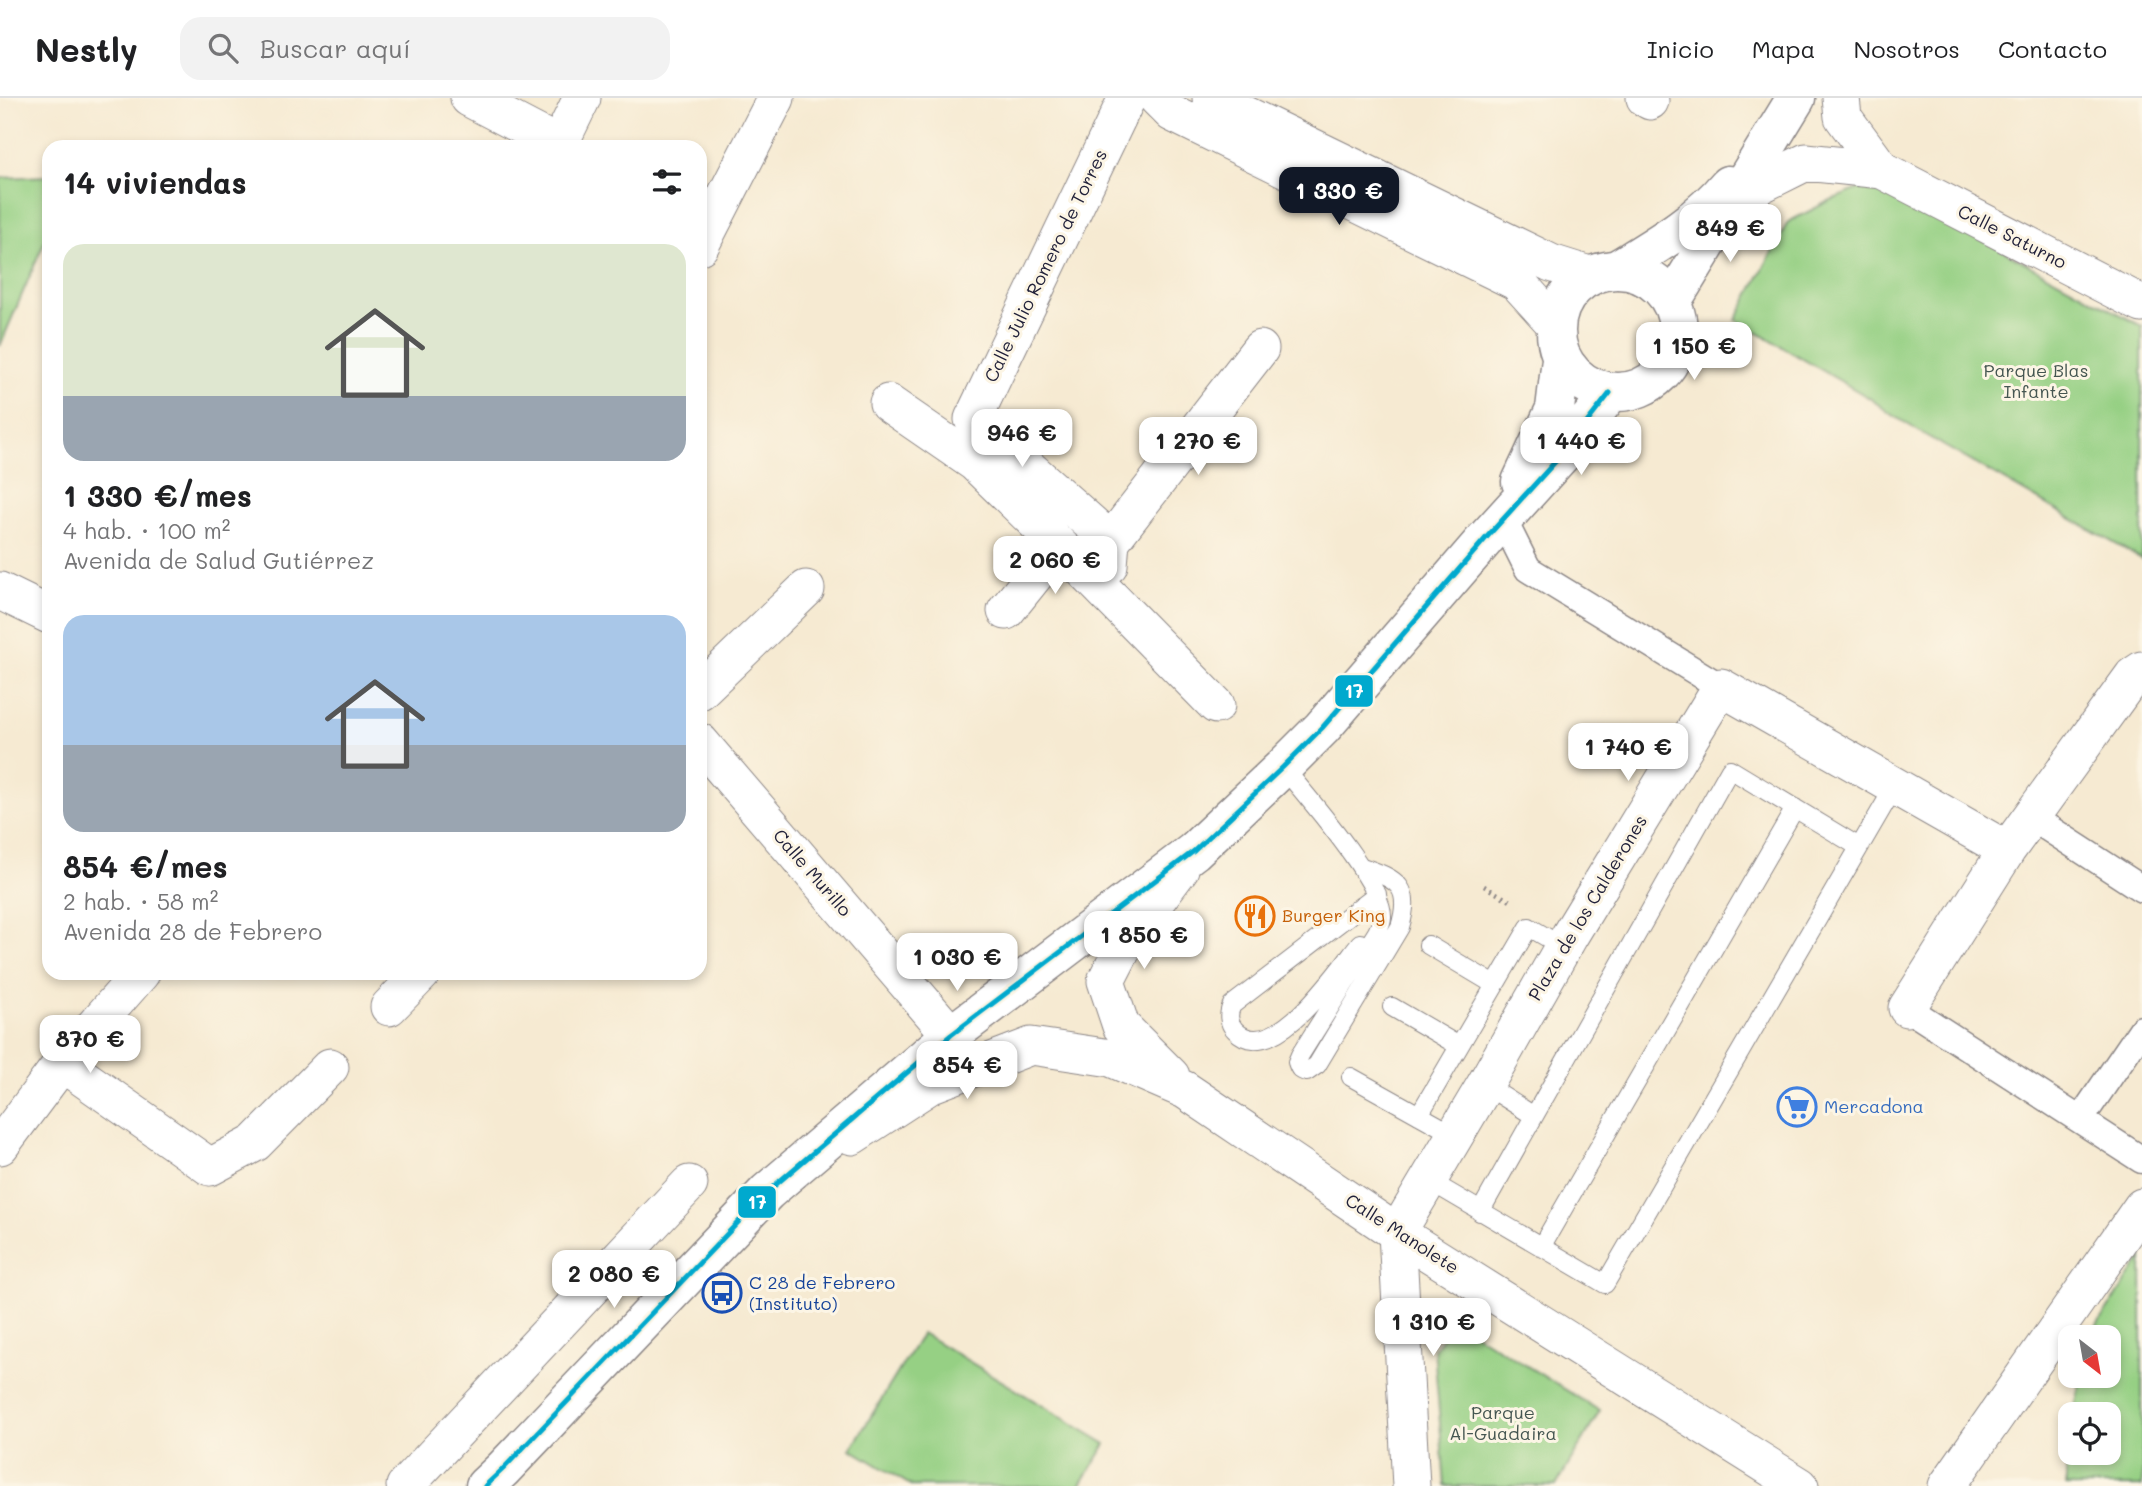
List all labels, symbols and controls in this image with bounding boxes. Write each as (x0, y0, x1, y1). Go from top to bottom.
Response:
search box (180, 17, 670, 80)
text: Nestly (35, 27, 138, 70)
icon: search (204, 29, 242, 67)
text: Buscar aquí (260, 31, 411, 65)
text: Inicio (1647, 33, 1714, 64)
text: Mapa (1752, 33, 1816, 64)
text: Nosotros (1854, 33, 1960, 64)
text: Contacto (1998, 33, 2107, 64)
street label: Calle Julio Romero de Torres (978, 145, 1112, 386)
text: 14 viviendas (63, 162, 247, 202)
icon: filters (648, 163, 686, 201)
pin: 1 330 € (1274, 167, 1404, 227)
text: 1 330 € (1295, 175, 1383, 205)
street label: Calle Saturno (1954, 198, 2071, 274)
pin: 849 € (1681, 204, 1779, 264)
text: 849 € (1695, 212, 1765, 242)
icon: home (312, 290, 438, 416)
pin: 1 150 € (1629, 322, 1759, 382)
text: 1 150 € (1652, 330, 1736, 360)
park label: Parque Blas Infante (1983, 358, 2089, 403)
pin: 946 € (973, 410, 1071, 469)
text: 946 € (987, 417, 1057, 447)
pin: 1 270 € (1133, 418, 1263, 477)
pin: 1 440 € (1516, 418, 1646, 477)
text: 1 270 € (1155, 425, 1241, 455)
text: 1 440 € (1536, 425, 1626, 455)
text: 1 330 €/mes (63, 475, 252, 515)
text: 4 hab. · 100 m² (63, 515, 230, 545)
pin: 2 060 € (990, 536, 1120, 596)
text: 2 060 € (1009, 544, 1101, 574)
text: Avenida de Salud Gutiérrez (63, 545, 374, 575)
icon: home (312, 661, 438, 787)
line badge: 17 (1334, 674, 1374, 708)
text: 17 (1344, 678, 1364, 703)
pin: 1 740 € (1563, 724, 1693, 783)
text: 1 740 € (1584, 731, 1672, 761)
street label: Plaza de los Calderones (1522, 810, 1652, 1005)
street label: Calle Murillo (768, 824, 858, 921)
text: 854 €/mes (63, 846, 228, 886)
text: 2 hab. · 58 m² (63, 886, 218, 916)
restaurant icon: Burger King (1234, 895, 1276, 937)
place label: Burger King (1282, 903, 1385, 927)
pin: 1 850 € (1079, 912, 1209, 971)
text: Avenida 28 de Febrero (63, 916, 322, 946)
text: 1 850 € (1100, 919, 1188, 949)
pin: 1 030 € (892, 934, 1022, 993)
text: 1 030 € (913, 941, 1001, 971)
pin: 870 € (41, 1016, 139, 1075)
text: 870 € (56, 1023, 124, 1053)
pin: 854 € (918, 1042, 1016, 1101)
text: 854 € (932, 1049, 1002, 1079)
supermarket icon: Mercadona (1776, 1086, 1818, 1128)
place label: Mercadona (1824, 1094, 1924, 1118)
line badge: 17 (737, 1185, 777, 1219)
street label: Calle Manolete (1341, 1187, 1464, 1279)
text: 17 (747, 1189, 767, 1214)
pin: 2 080 € (549, 1250, 679, 1310)
text: 2 080 € (568, 1258, 660, 1288)
place label: C 28 de Febrero (Instituto) (749, 1270, 895, 1315)
bus stop icon: C 28 de Febrero (Instituto) (701, 1272, 743, 1314)
pin: 1 310 € (1368, 1298, 1498, 1358)
text: 1 310 € (1391, 1306, 1475, 1336)
north arrow (2058, 1325, 2121, 1388)
map controls (2058, 1325, 2121, 1465)
park label: Parque Al-Guadaira (1449, 1400, 1557, 1445)
button: locate (2058, 1402, 2121, 1465)

